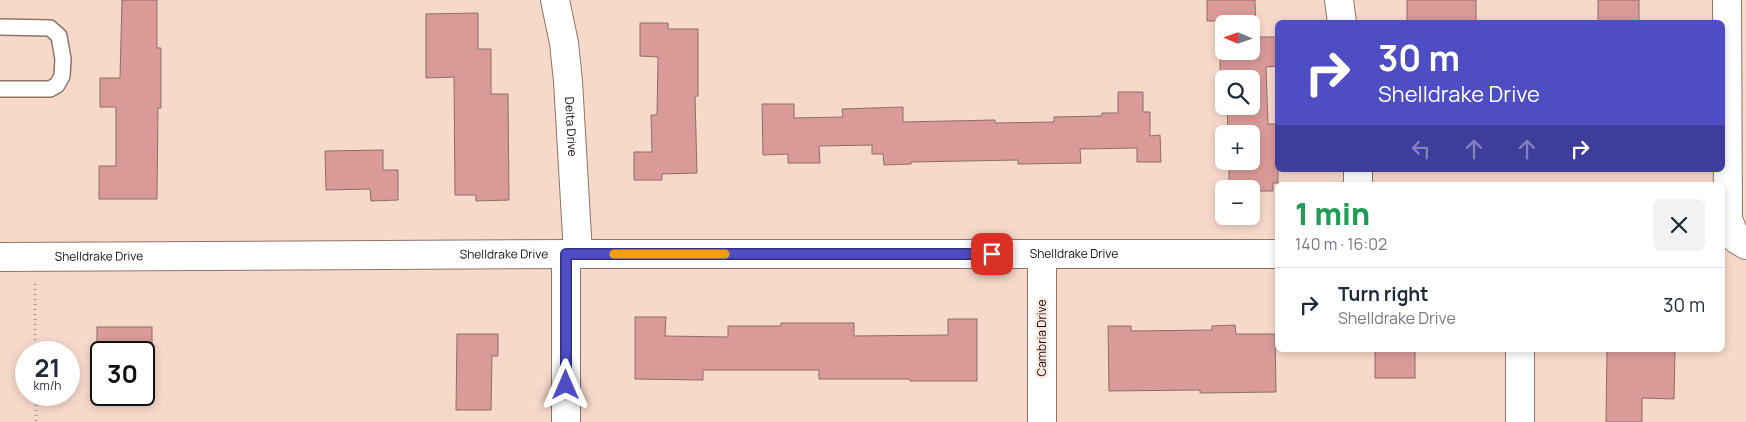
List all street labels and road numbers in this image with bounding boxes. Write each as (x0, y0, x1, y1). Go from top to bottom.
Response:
street label: Delta Drive (561, 96, 581, 157)
street label: Shelldrake Drive (460, 245, 548, 263)
street label: Shelldrake Drive (1030, 245, 1118, 262)
street label: Shelldrake Drive (55, 247, 143, 265)
street label: Cambria Drive (1033, 300, 1050, 376)

